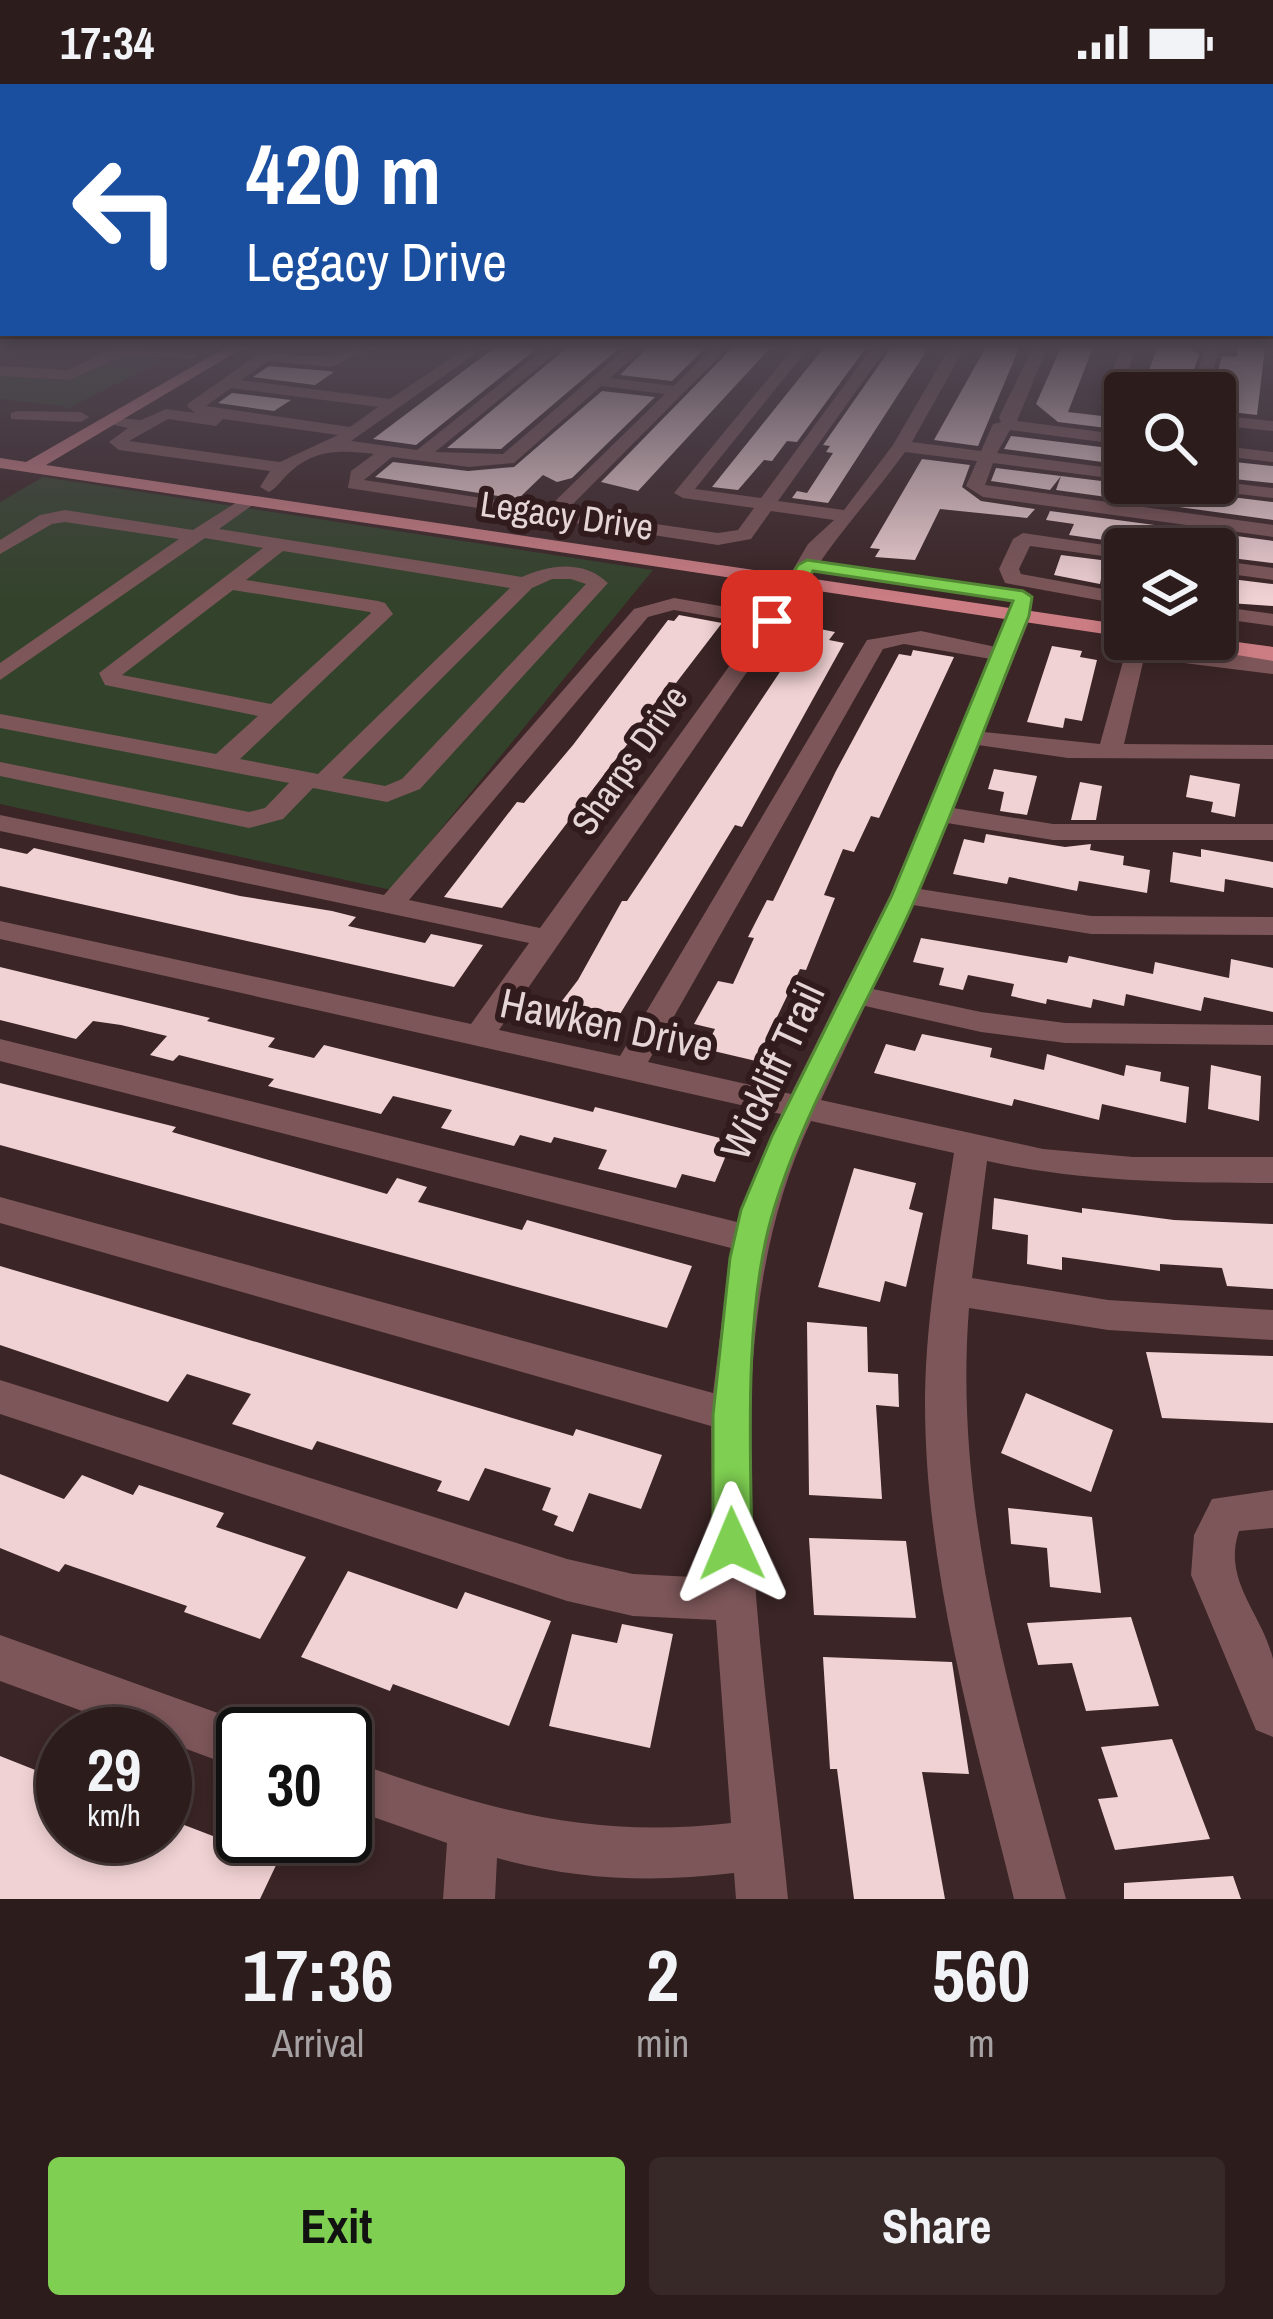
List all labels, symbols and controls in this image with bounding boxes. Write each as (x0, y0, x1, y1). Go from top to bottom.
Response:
text: 17:34 (60, 12, 154, 73)
text: 420 m (246, 117, 441, 230)
icon: left (48, 132, 204, 288)
text: Legacy Drive (246, 225, 507, 298)
map controls (1104, 372, 1236, 660)
button: search (1104, 372, 1236, 504)
street label: Legacy Drive (478, 479, 656, 551)
button: layers (1104, 528, 1236, 660)
pin (721, 570, 823, 672)
icon: arrive (739, 588, 805, 654)
street label: Sharps Drive (560, 676, 698, 844)
street label: Hawken Drive (495, 974, 719, 1074)
street label: Wickliff Trail (707, 974, 837, 1168)
position arrow (669, 1481, 795, 1607)
speed limit sign: 30 (216, 1707, 372, 1863)
text: 29 (87, 1729, 141, 1810)
text: km/h (87, 1795, 141, 1835)
text: 17:36 (243, 1926, 394, 2023)
text: 2 (646, 1926, 679, 2023)
text: 560 (932, 1926, 1030, 2023)
text: Arrival (272, 2017, 364, 2069)
text: min (636, 2017, 689, 2069)
text: m (968, 2017, 995, 2069)
button: Exit (48, 2157, 625, 2295)
button: Share (649, 2157, 1225, 2295)

